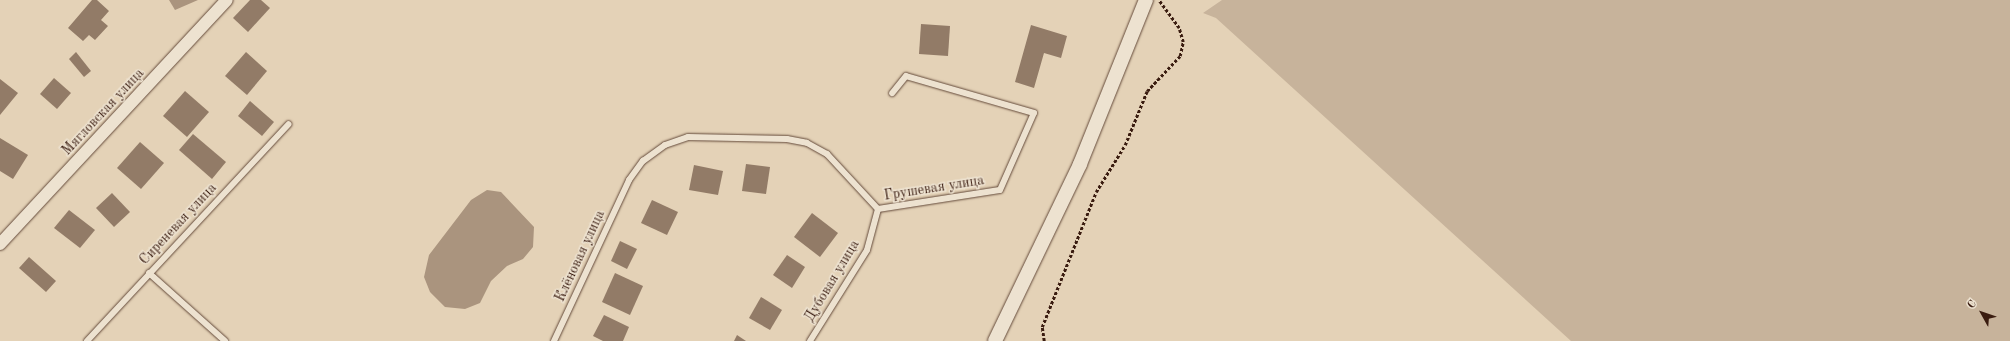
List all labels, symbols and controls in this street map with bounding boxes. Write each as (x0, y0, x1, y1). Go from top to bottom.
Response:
street label: Мягловская улица (58, 65, 148, 159)
street label: Грушевая улица (883, 172, 985, 204)
street label: Сиреневая улица (136, 180, 220, 268)
street label: Клёновая улица (551, 208, 609, 304)
street label: Дубовая улица (801, 237, 863, 325)
north arrow (1962, 293, 2002, 333)
text: С (1966, 299, 1979, 311)

